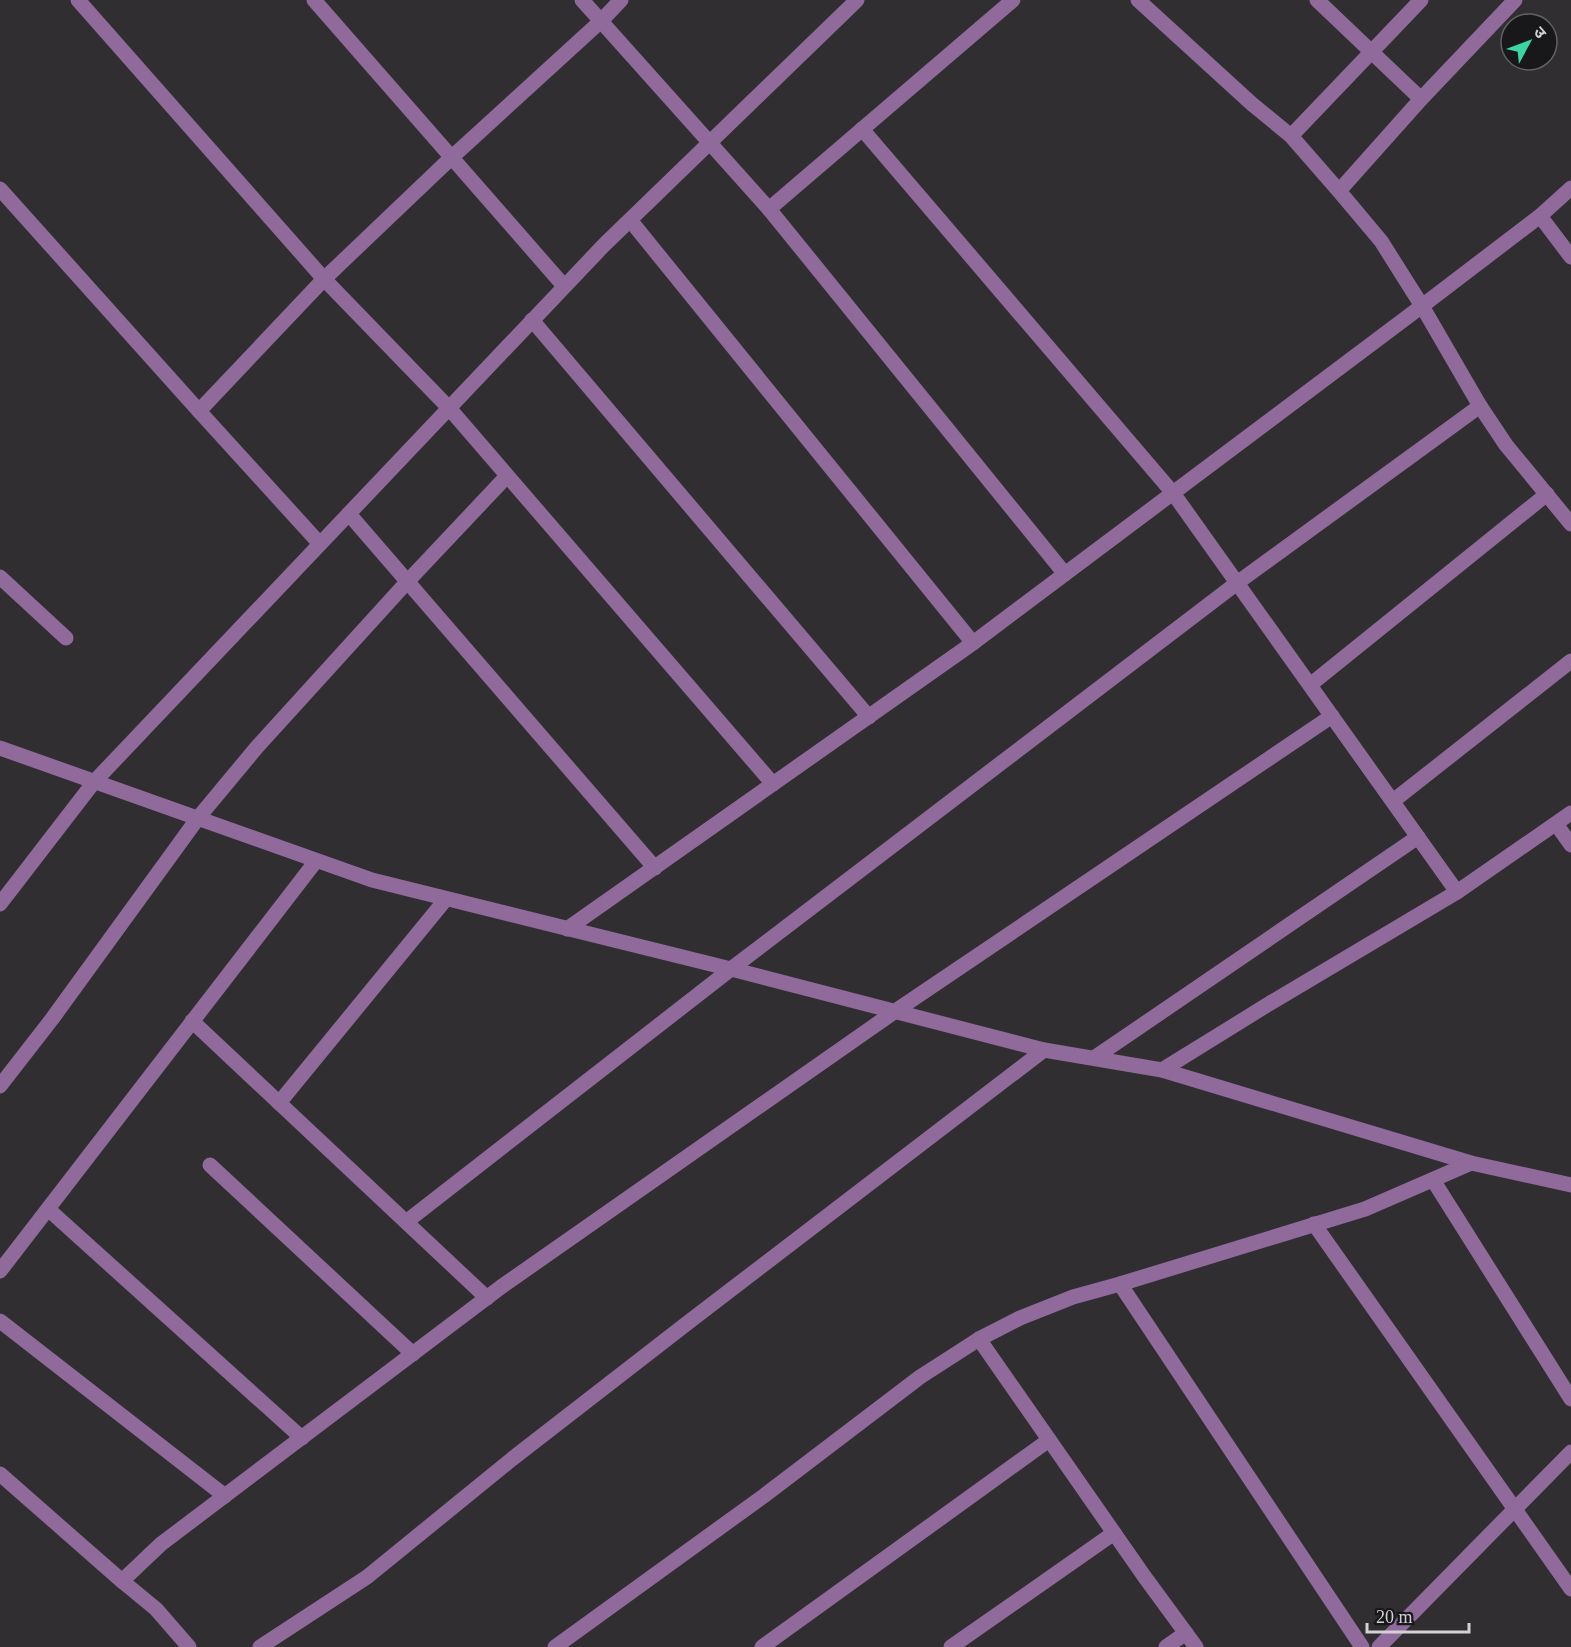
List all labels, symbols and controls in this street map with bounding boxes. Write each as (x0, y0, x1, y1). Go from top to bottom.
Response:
north arrow (1499, 12, 1559, 72)
text: उ (1530, 23, 1550, 42)
scale bar (1367, 1596, 1469, 1634)
text: 20 m (1376, 1607, 1413, 1627)

